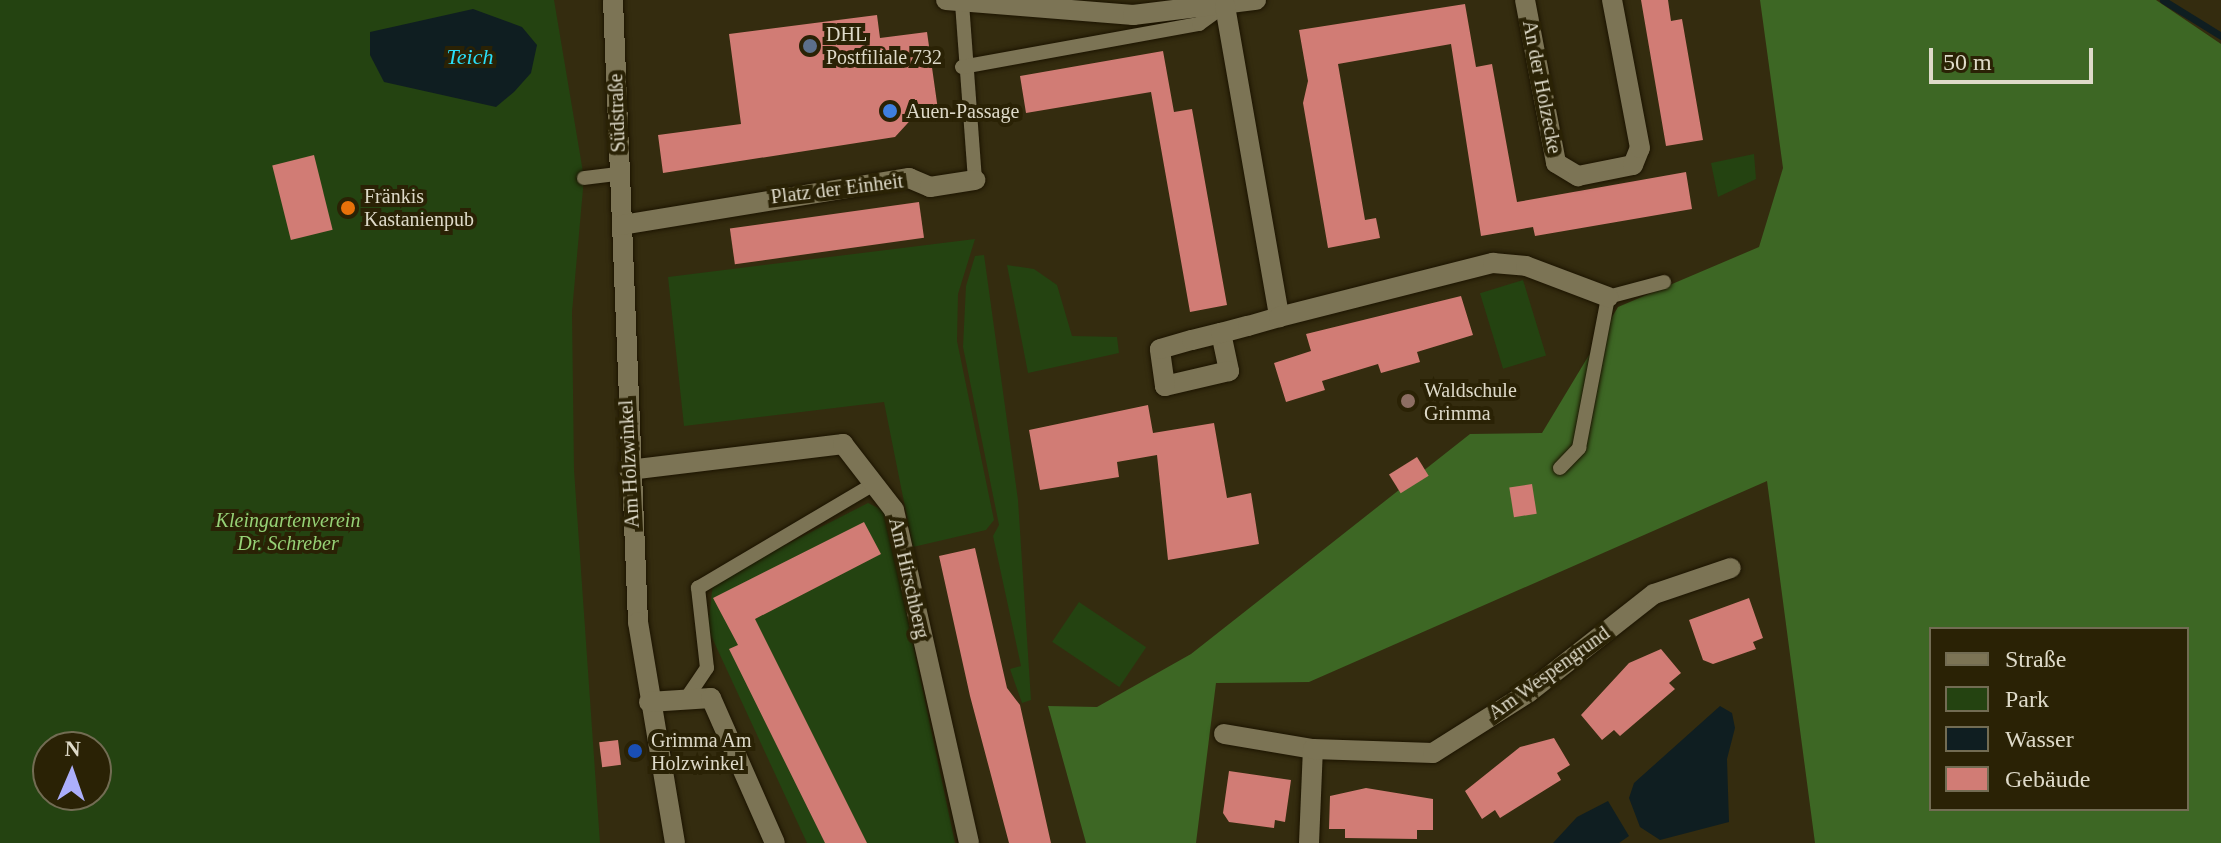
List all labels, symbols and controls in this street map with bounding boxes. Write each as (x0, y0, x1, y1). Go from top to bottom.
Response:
street label: An der Holzecke (1517, 18, 1567, 156)
place label: DHL Postfiliale 732 (826, 22, 942, 69)
scale bar (1933, 32, 2097, 82)
marker: DHL Postfiliale 732 (801, 37, 819, 55)
water label: Teich (447, 44, 493, 70)
text: 50 m (1943, 49, 1992, 75)
street label: Südstraße (604, 73, 630, 153)
place label: Auen-Passage (906, 99, 1019, 123)
marker: Auen-Passage (881, 102, 899, 120)
street label: Platz der Einheit (769, 169, 905, 209)
place label: Fränkis Kastanienpub (364, 184, 474, 231)
marker: Fränkis Kastanienpub (339, 199, 357, 217)
place label: Waldschule Grimma (1424, 378, 1517, 425)
marker: Waldschule Grimma (1399, 392, 1417, 410)
street label: Am Holzwinkel (614, 399, 644, 529)
park label: Kleingartenverein Dr. Schreber (216, 508, 360, 555)
street label: Am Hirschberg (883, 515, 935, 641)
street label: Am Wespengrund (1484, 621, 1614, 725)
legend (1929, 627, 2189, 811)
text: Straße (2005, 646, 2066, 672)
text: Park (2005, 686, 2049, 712)
text: Wasser (2005, 726, 2074, 752)
place label: Grimma Am Holzwinkel (651, 728, 753, 775)
north arrow (32, 731, 112, 811)
text: N (64, 736, 81, 761)
marker: Grimma Am Holzwinkel (626, 742, 644, 760)
text: Gebäude (2005, 766, 2090, 792)

